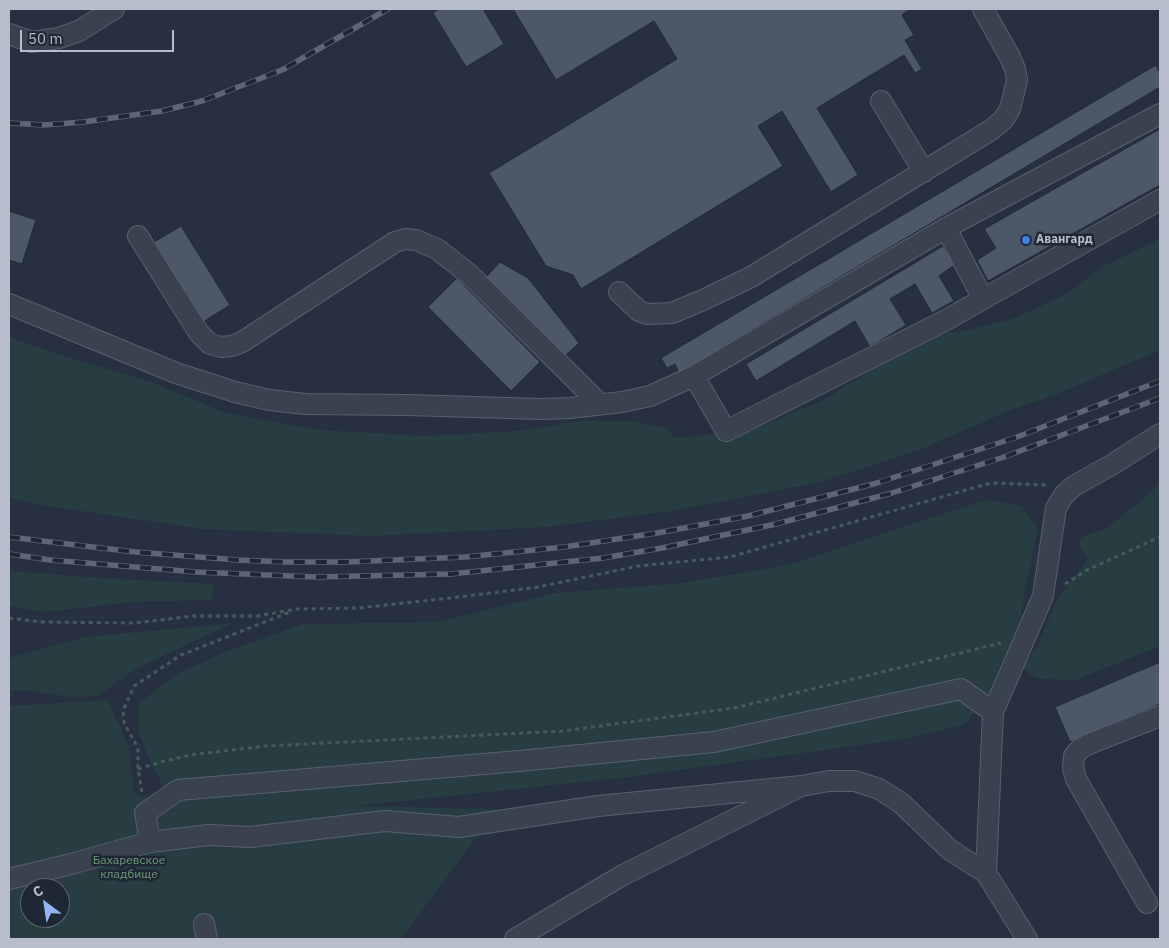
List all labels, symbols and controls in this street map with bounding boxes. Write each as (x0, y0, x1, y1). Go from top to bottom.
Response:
scale bar (22, 20, 176, 52)
text: 50 m (28, 29, 63, 48)
place label: Авангард (1036, 233, 1093, 247)
marker: Авангард (1020, 234, 1032, 246)
park label: Бахаревское кладбище (93, 854, 165, 882)
north arrow (20, 878, 70, 928)
text: С (29, 881, 46, 901)

